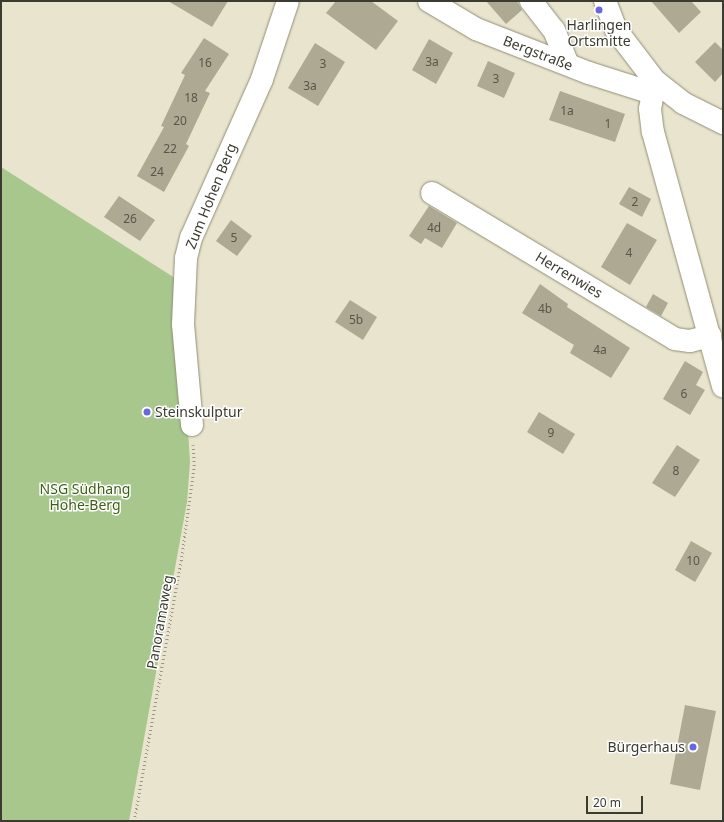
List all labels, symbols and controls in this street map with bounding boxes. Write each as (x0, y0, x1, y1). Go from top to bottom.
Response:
marker: Harlingen Ortsmitte (594, 5, 604, 15)
place label: Harlingen Ortsmitte (566, 17, 632, 50)
street label: Bergstraße (501, 32, 575, 74)
house number: 3a (425, 55, 439, 69)
house number: 16 (198, 56, 212, 70)
house number: 3 (320, 57, 326, 71)
house number: 3 (493, 72, 499, 86)
house number: 3a (303, 79, 317, 93)
house number: 18 (184, 91, 198, 105)
house number: 1a (560, 104, 574, 118)
house number: 20 (173, 114, 187, 128)
house number: 1 (605, 117, 611, 131)
street label: Zum Hohen Berg (182, 141, 240, 251)
house number: 22 (163, 142, 177, 156)
house number: 24 (150, 165, 164, 179)
house number: 2 (632, 195, 638, 209)
house number: 26 (123, 212, 137, 226)
house number: 4d (427, 221, 441, 235)
house number: 5 (231, 231, 237, 245)
house number: 4 (626, 246, 632, 260)
street label: Herrenwies (532, 248, 606, 302)
house number: 4b (538, 302, 552, 316)
house number: 5b (349, 313, 363, 327)
house number: 4a (593, 343, 607, 357)
house number: 6 (681, 387, 687, 401)
place label: Steinskulptur (155, 404, 242, 420)
marker: Steinskulptur (142, 407, 152, 417)
house number: 9 (548, 426, 554, 440)
house number: 8 (673, 464, 679, 478)
park label: NSG Südhang Hohe-Berg (40, 481, 130, 514)
house number: 10 (686, 554, 700, 568)
street label: Panoramaweg (143, 574, 177, 670)
place label: Bürgerhaus (607, 739, 685, 755)
marker: Bürgerhaus (688, 742, 698, 752)
scale bar (588, 788, 645, 814)
text: 20 m (593, 794, 621, 811)

